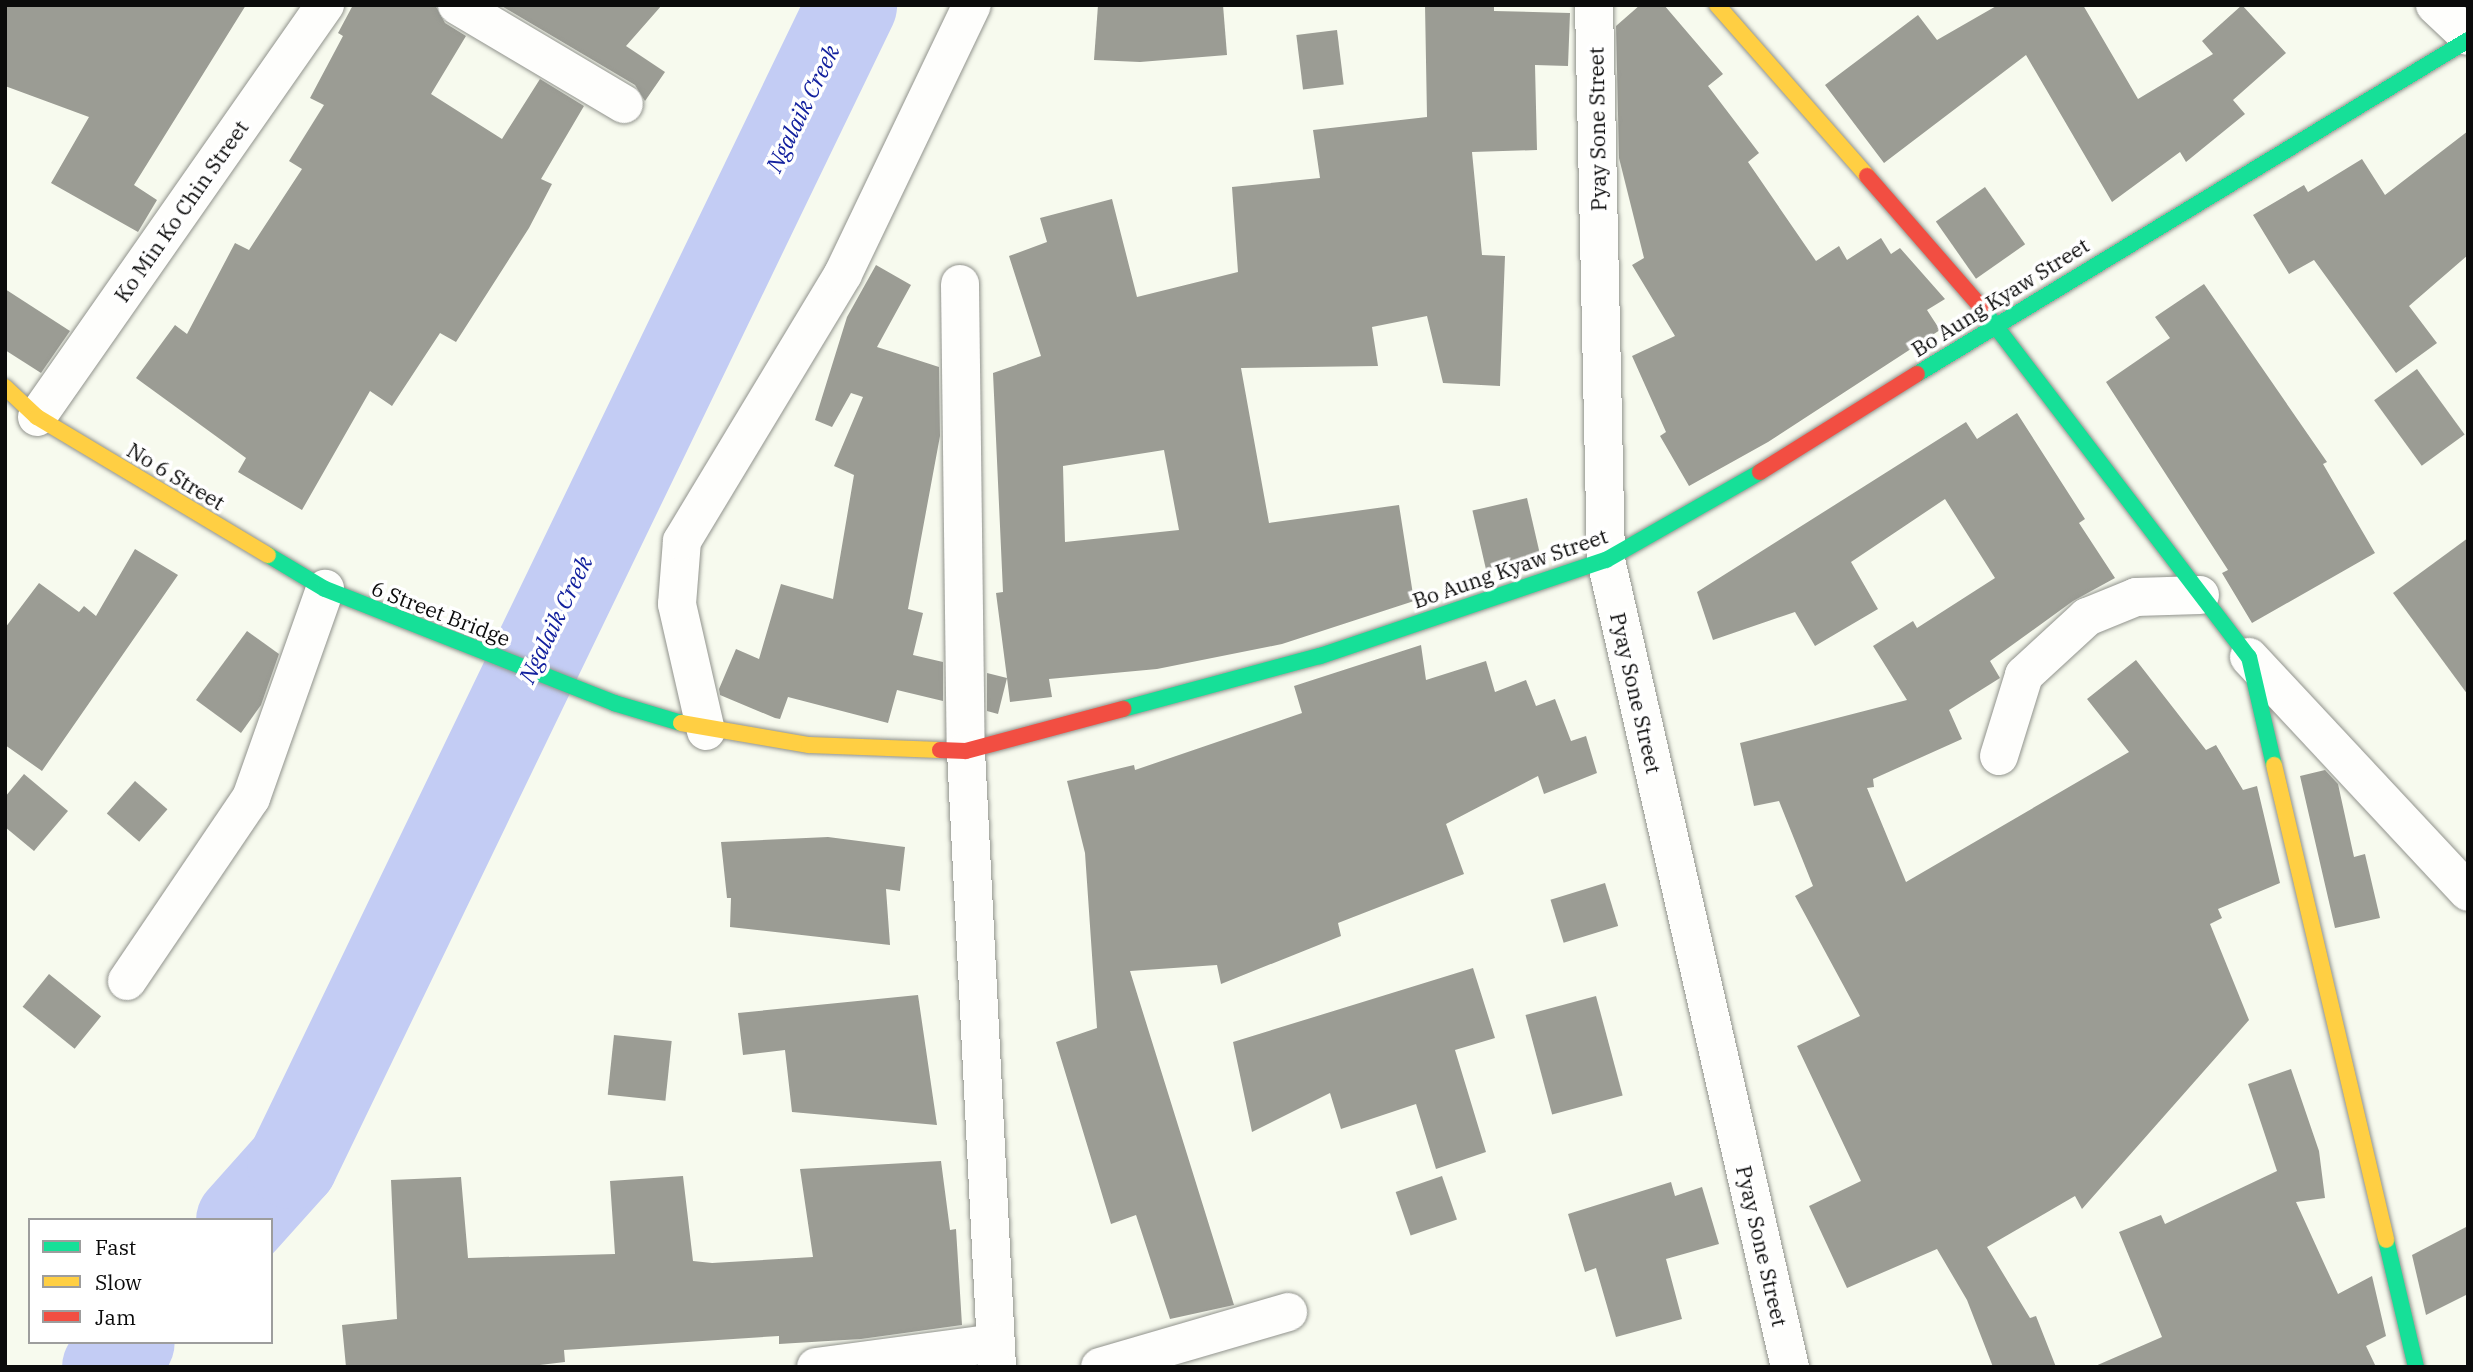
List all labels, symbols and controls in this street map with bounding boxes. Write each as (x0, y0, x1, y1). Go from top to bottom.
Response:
water label: Ngalaik Creek (759, 40, 845, 176)
street label: Pyay Sone Street (1583, 47, 1611, 211)
street label: Ko Min Ko Chin Street (109, 115, 253, 307)
street label: Bo Aung Kyaw Street (1907, 232, 2093, 362)
street label: No 6 Street (123, 437, 229, 515)
street label: Bo Aung Kyaw Street (1409, 523, 1611, 613)
water label: Ngalaik Creek (512, 551, 598, 687)
street label: 6 Street Bridge (368, 575, 514, 651)
street label: Pyay Sone Street (1605, 610, 1667, 776)
street label: Pyay Sone Street (1731, 1163, 1793, 1329)
legend (28, 1218, 273, 1344)
text: Fast (95, 1233, 136, 1261)
text: Slow (95, 1268, 142, 1296)
text: Jam (95, 1303, 136, 1331)

